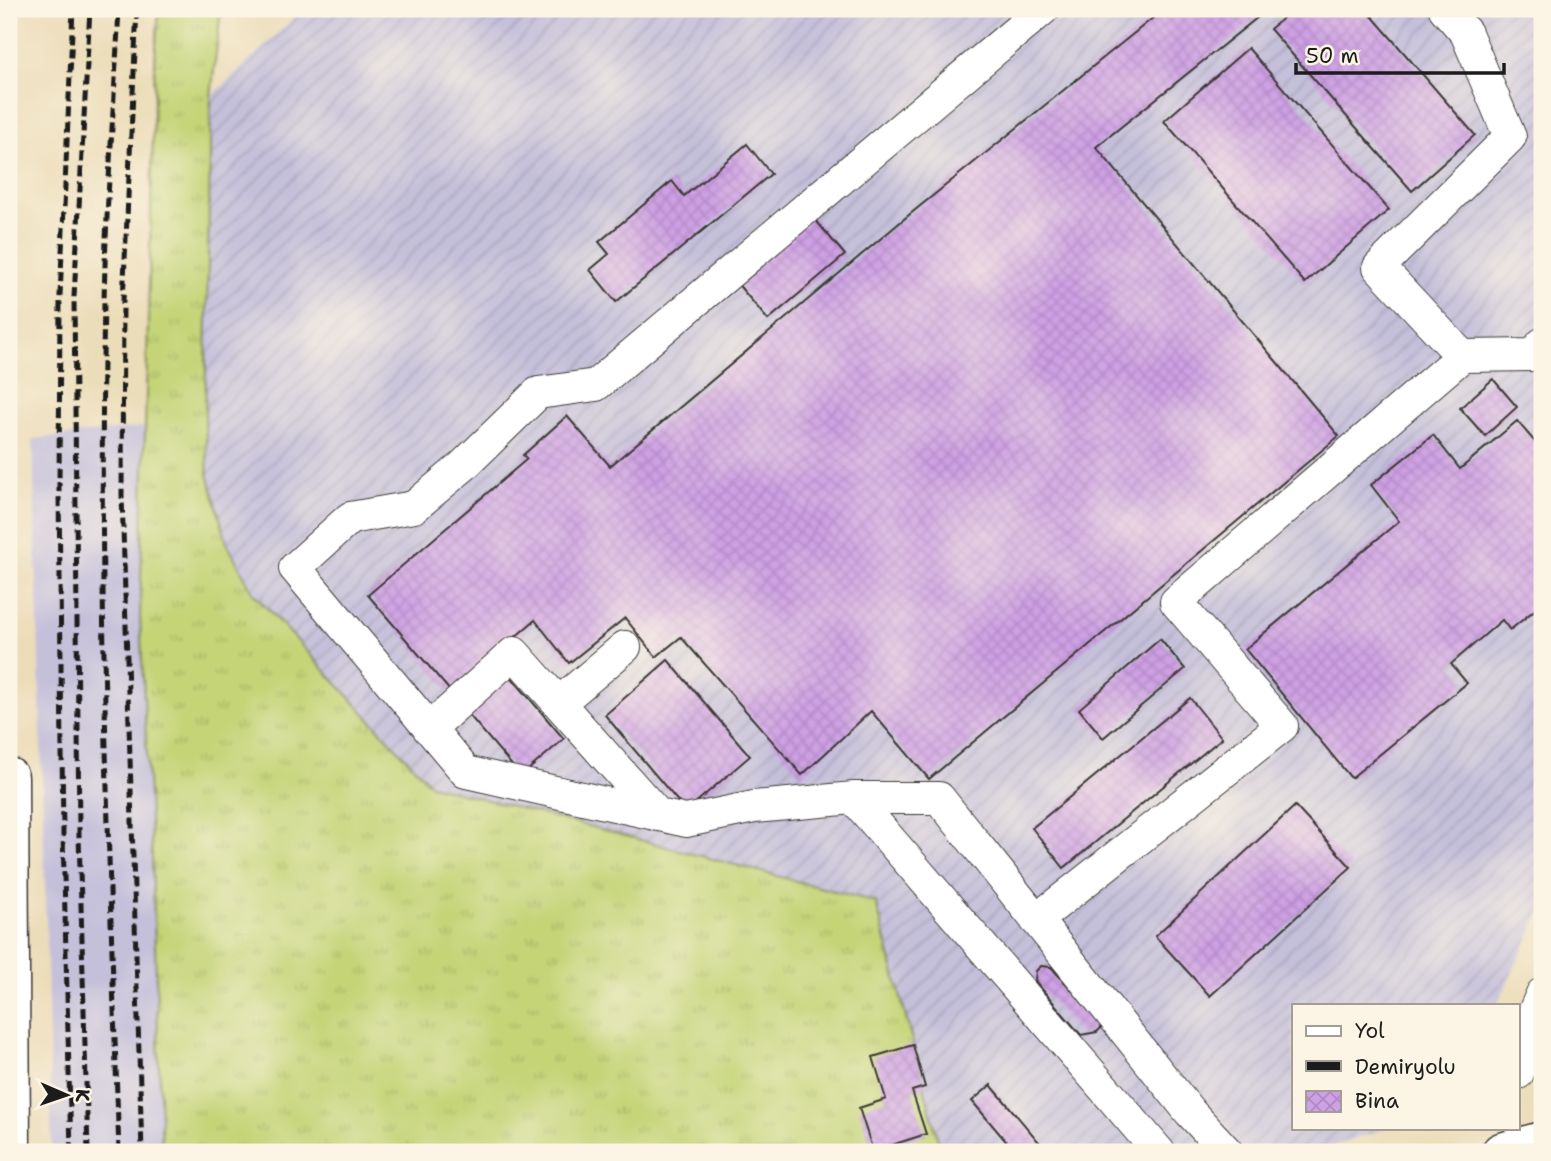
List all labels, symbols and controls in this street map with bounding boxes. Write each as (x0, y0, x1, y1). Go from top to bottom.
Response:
scale bar (1296, 32, 1504, 76)
text: 50 m (1306, 42, 1359, 70)
legend (1292, 1004, 1520, 1130)
text: Yol (1355, 1017, 1385, 1045)
text: Demiryolu (1355, 1053, 1456, 1081)
north arrow (32, 1060, 102, 1130)
text: Bina (1355, 1087, 1399, 1115)
text: K (70, 1089, 95, 1103)

